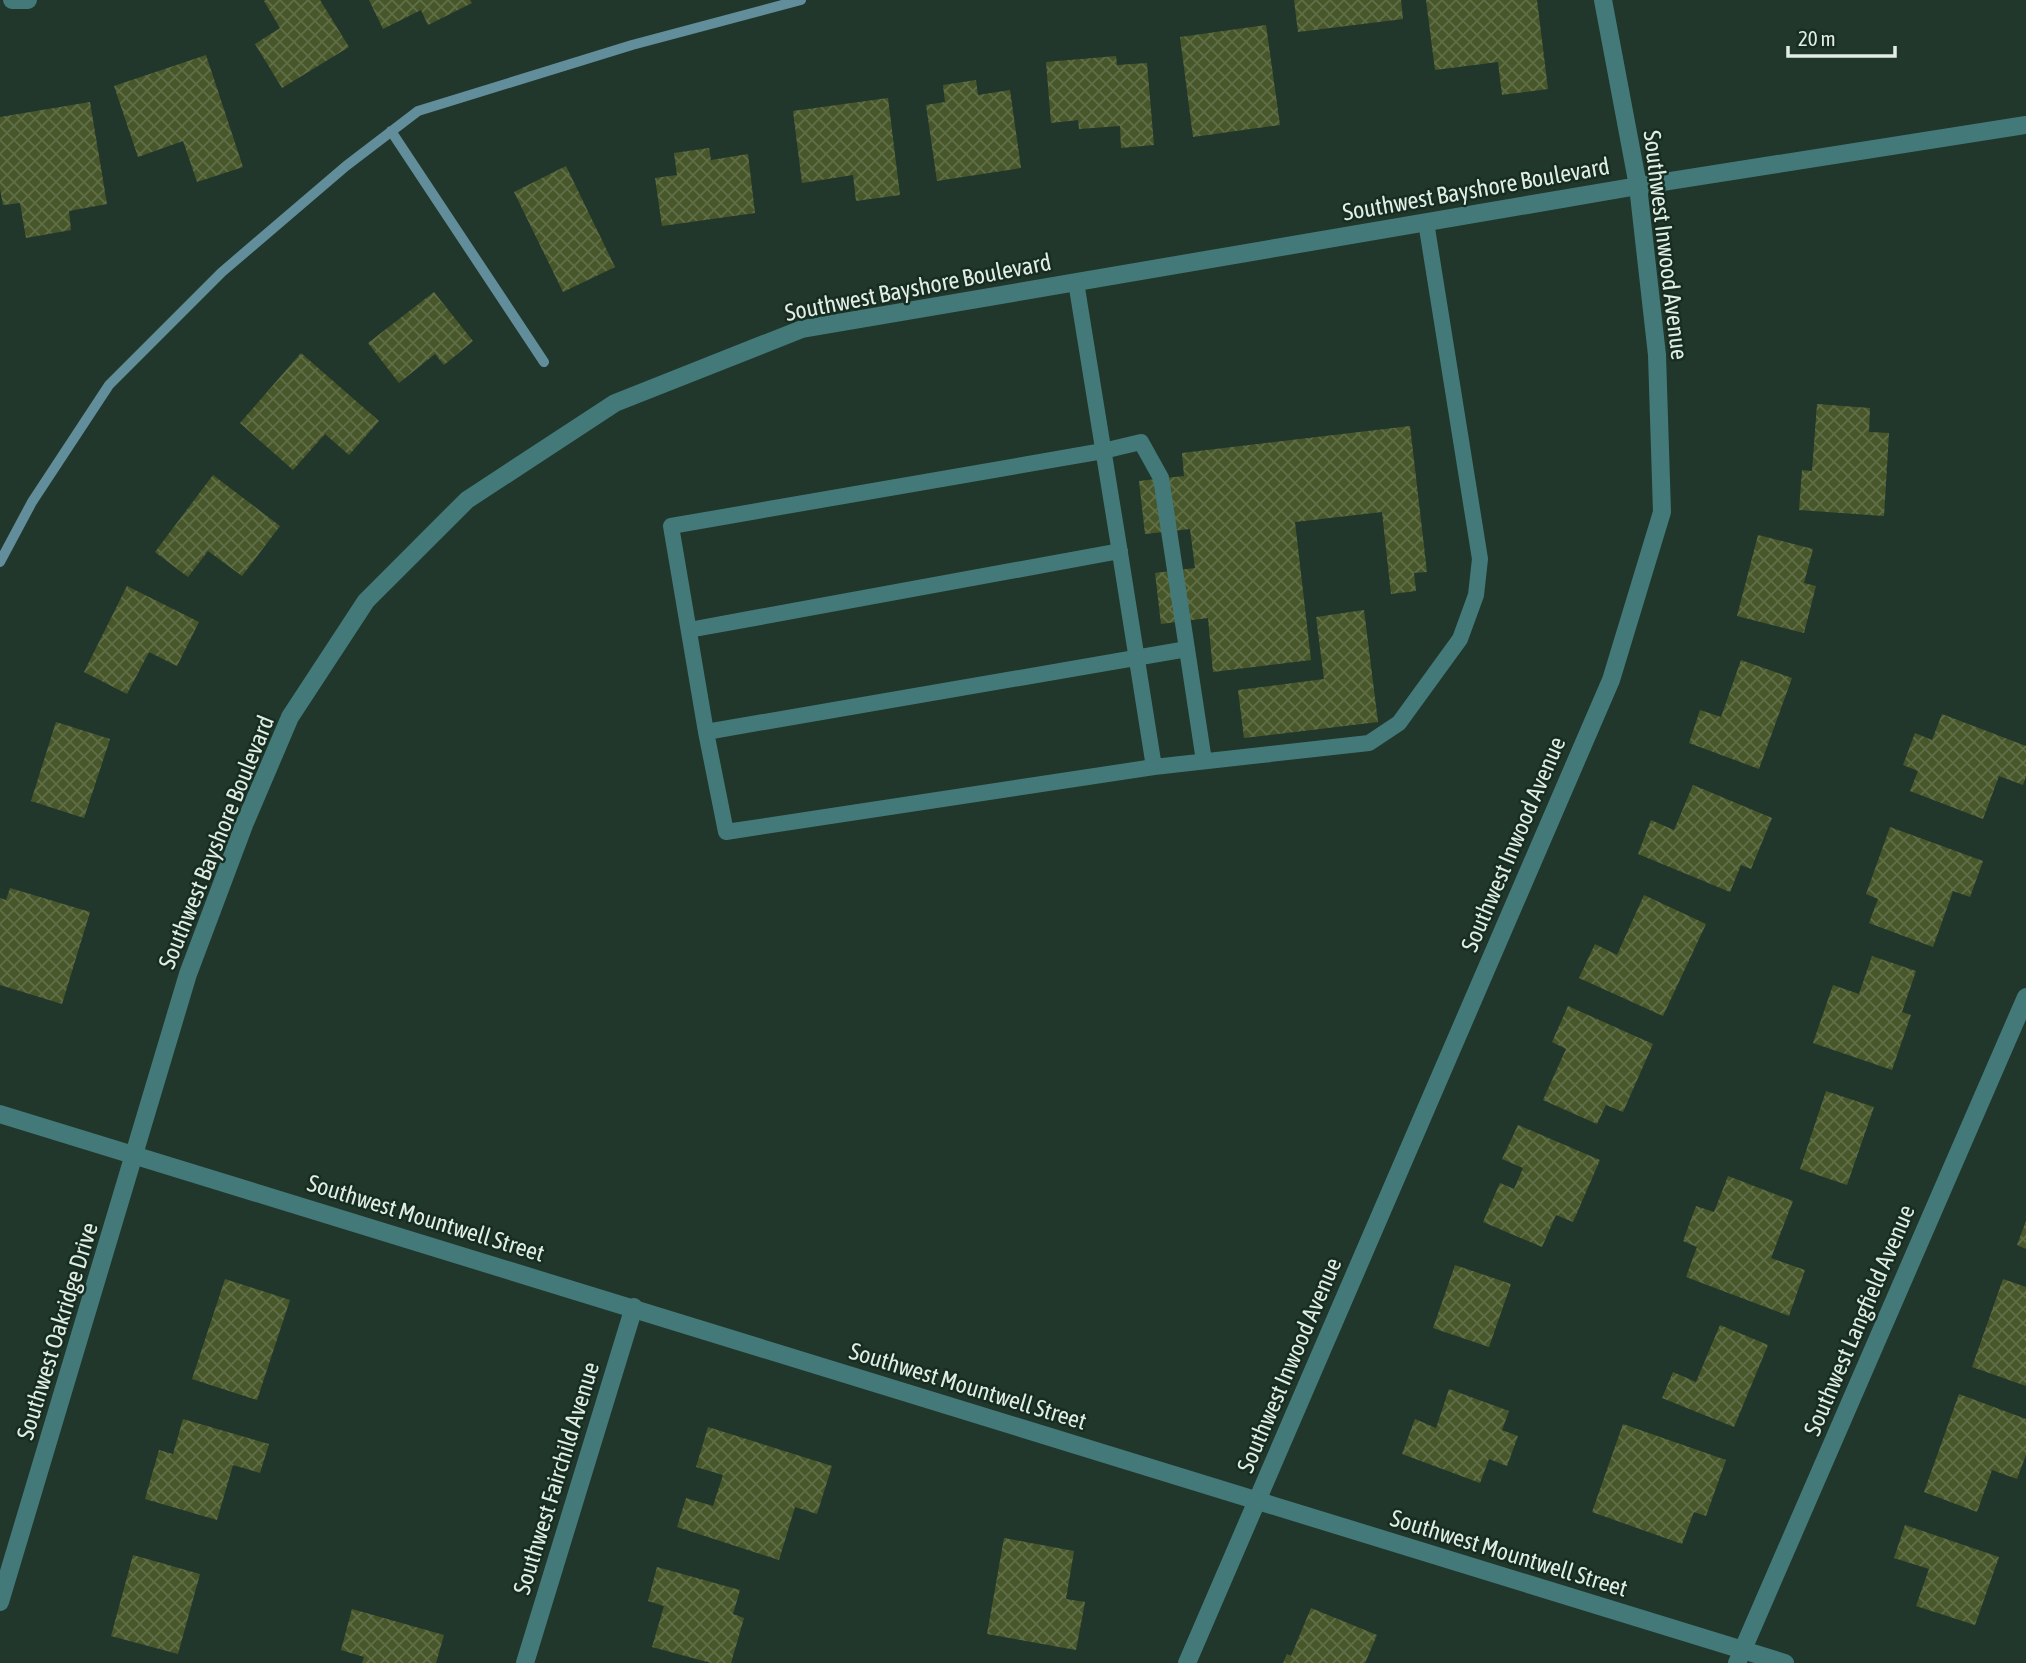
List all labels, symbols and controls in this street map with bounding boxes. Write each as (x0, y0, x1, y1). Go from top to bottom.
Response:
scale bar (1788, 14, 1895, 58)
text: 20 m (1798, 26, 1836, 50)
street label: Southwest Inwood Avenue (1639, 129, 1693, 361)
street label: Southwest Bayshore Boulevard (1340, 152, 1612, 226)
street label: Southwest Bayshore Boulevard (783, 248, 1053, 326)
street label: Southwest Bayshore Boulevard (153, 712, 279, 972)
street label: Southwest Inwood Avenue (1456, 733, 1570, 955)
street label: Southwest Mountwell Street (304, 1169, 548, 1267)
street label: Southwest Langfield Avenue (1798, 1201, 1920, 1439)
street label: Southwest Oakridge Drive (11, 1219, 103, 1443)
street label: Southwest Inwood Avenue (1232, 1254, 1346, 1476)
street label: Southwest Mountwell Street (846, 1337, 1090, 1435)
street label: Southwest Fairchild Avenue (508, 1359, 604, 1597)
street label: Southwest Mountwell Street (1387, 1504, 1631, 1602)

